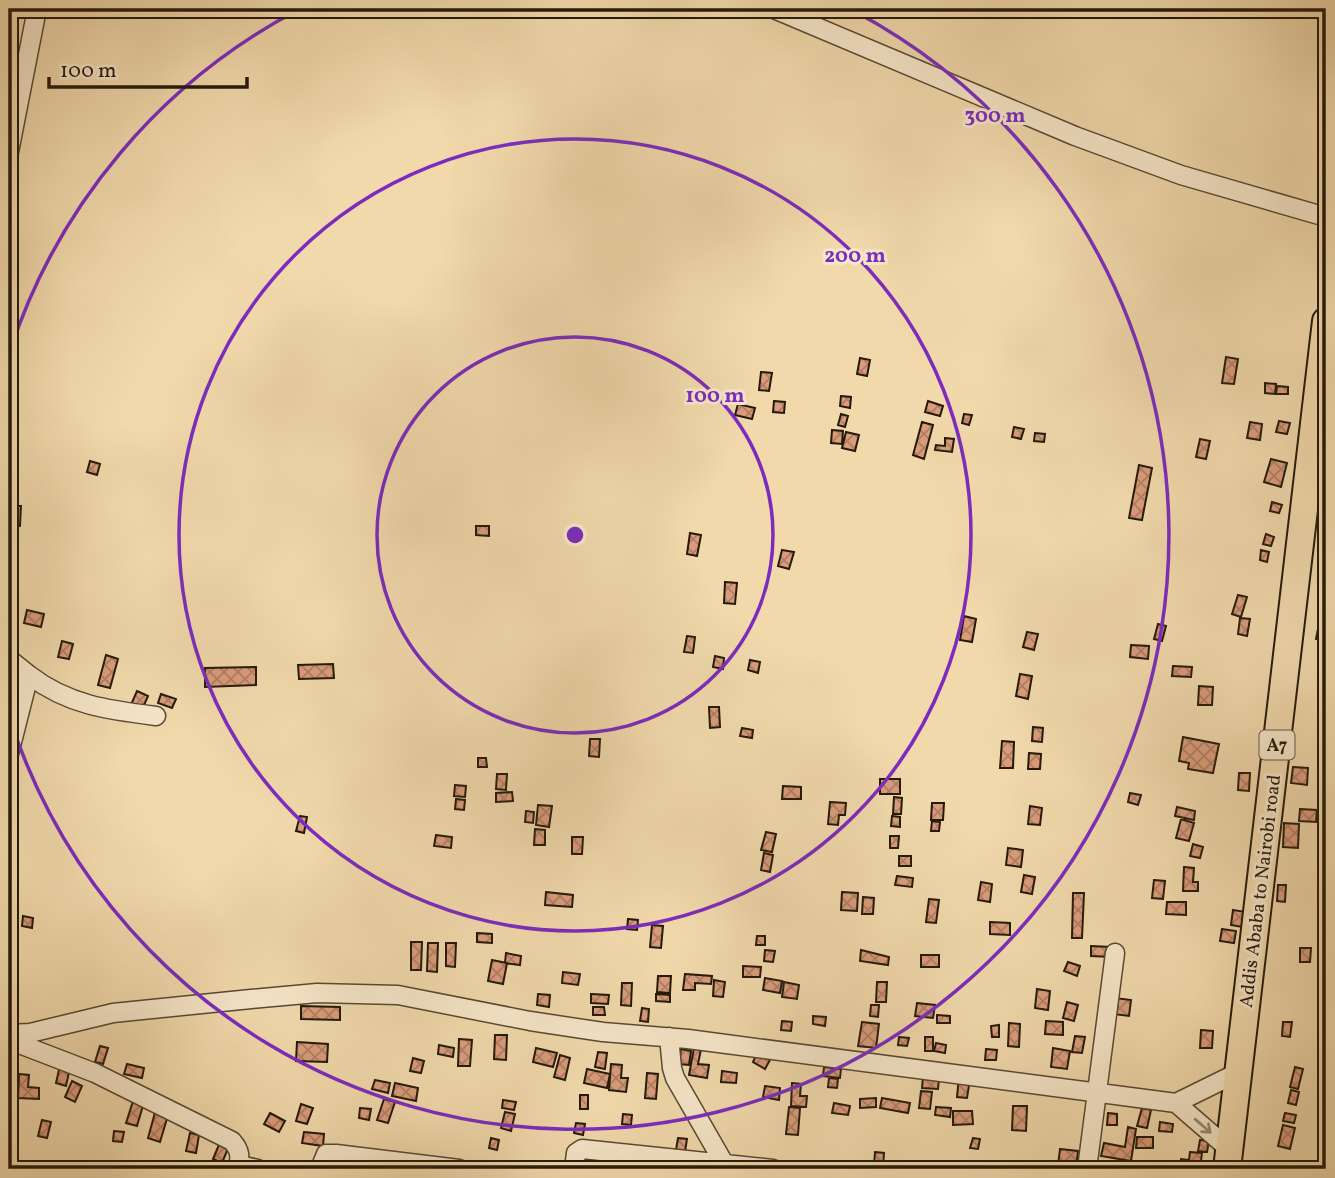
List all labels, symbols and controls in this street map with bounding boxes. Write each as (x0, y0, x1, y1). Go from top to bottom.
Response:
scale bar (49, 46, 247, 90)
text: 100 m (60, 57, 117, 86)
text: 300 m (965, 102, 1025, 131)
text: 200 m (824, 242, 886, 271)
text: 100 m (685, 382, 745, 411)
centre of rings (563, 523, 587, 547)
road number: A7 (1260, 730, 1294, 760)
street label: Addis Ababa to Nairobi road (1234, 773, 1288, 1009)
one-way arrow (1193, 1118, 1211, 1134)

